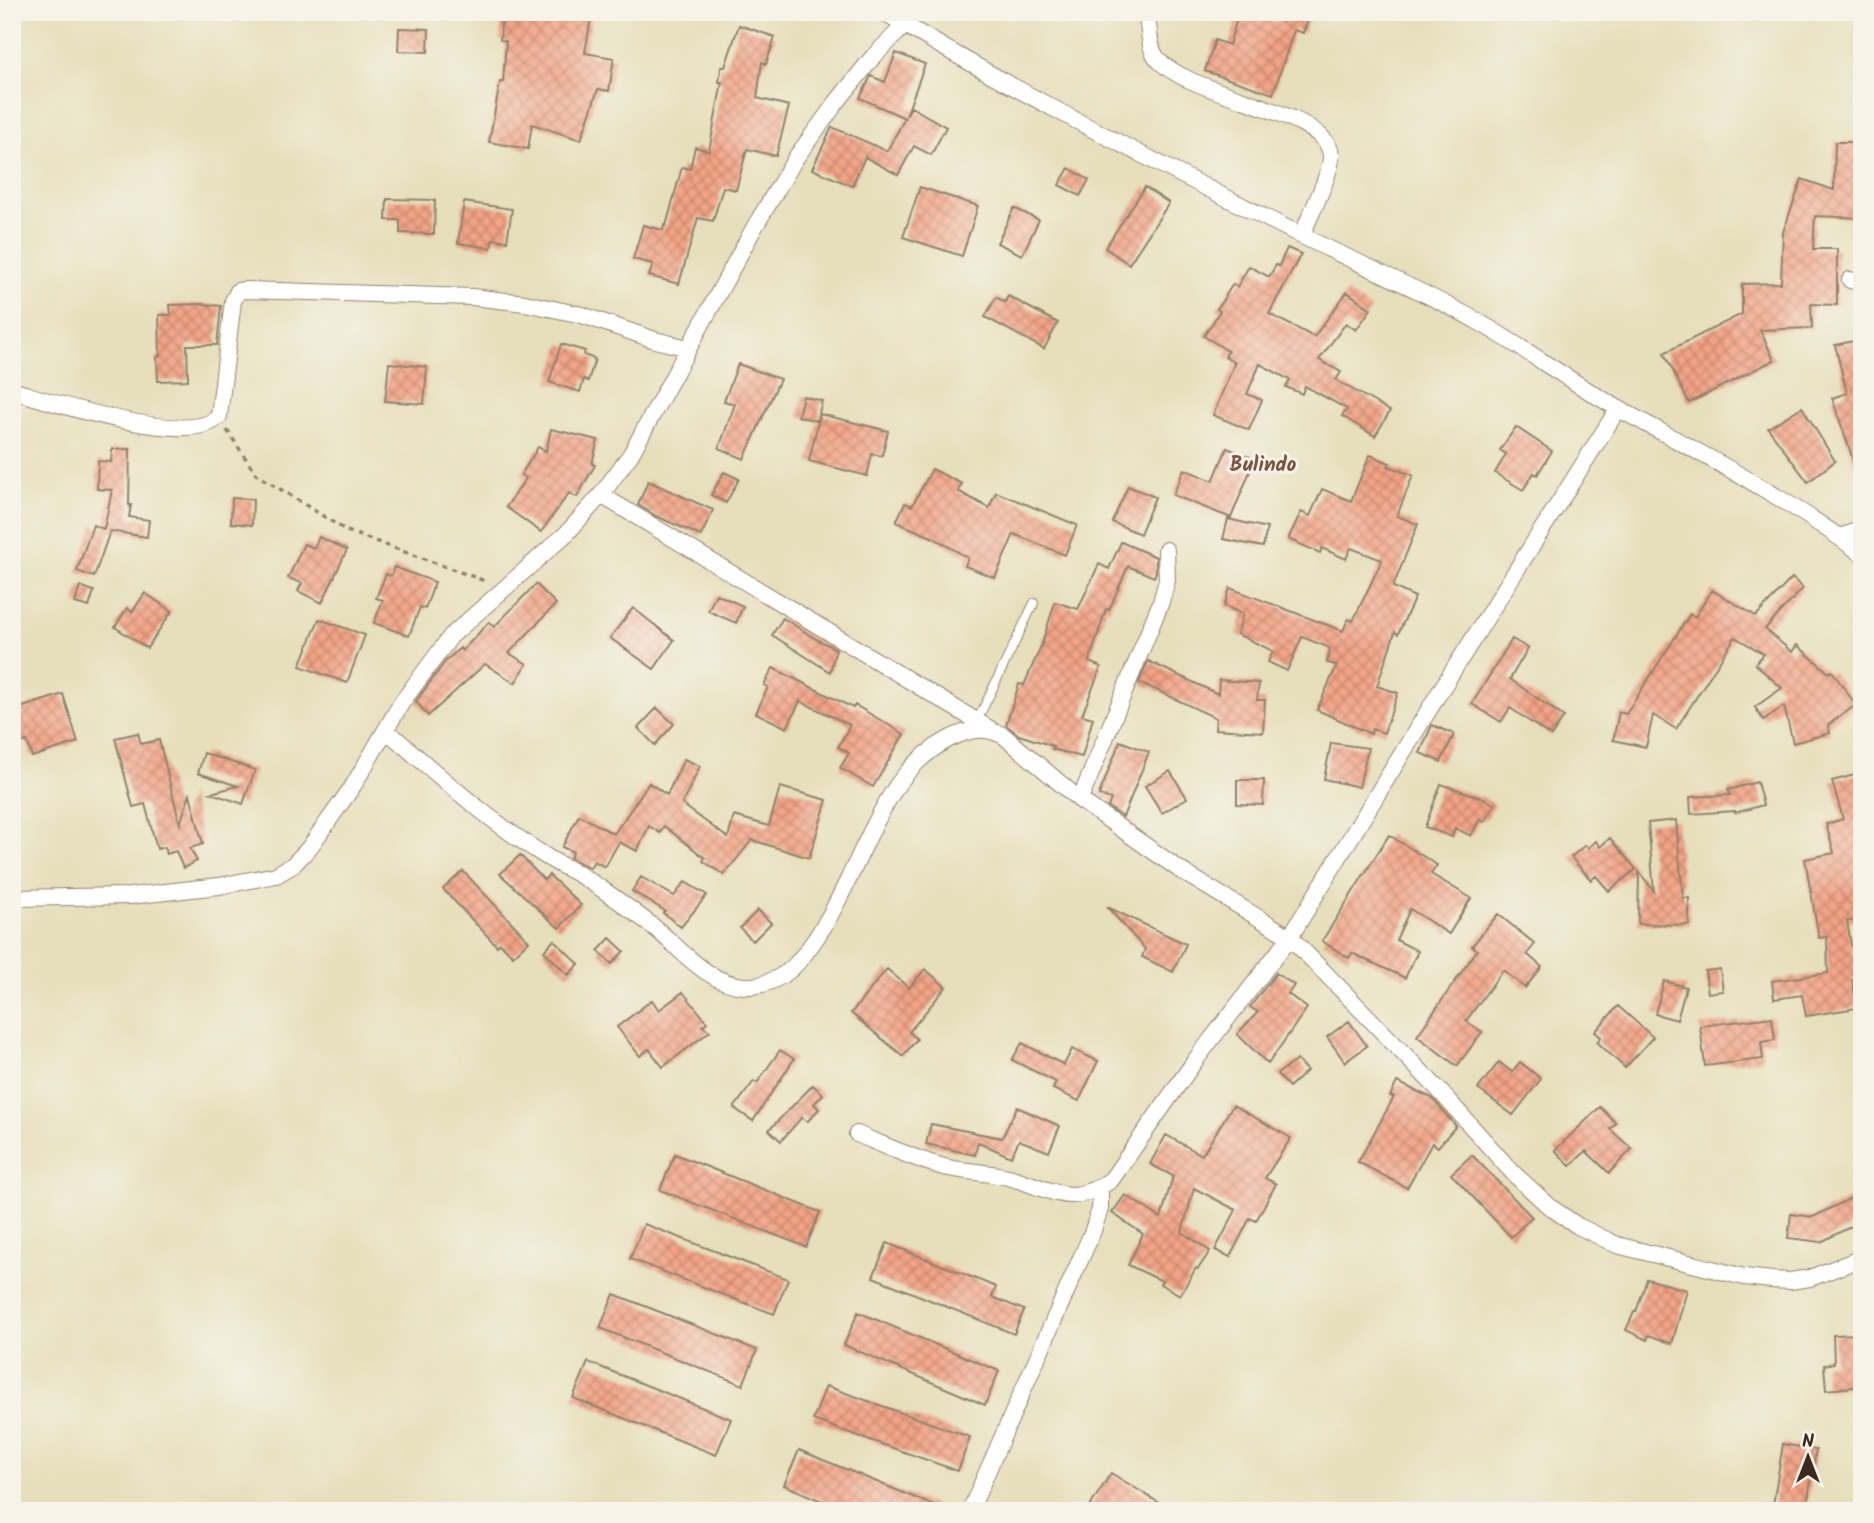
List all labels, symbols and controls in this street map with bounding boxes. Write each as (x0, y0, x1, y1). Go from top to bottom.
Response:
district label: Bulindo (1230, 449, 1297, 482)
north arrow (1772, 1422, 1842, 1492)
text: N (1802, 1427, 1814, 1457)

